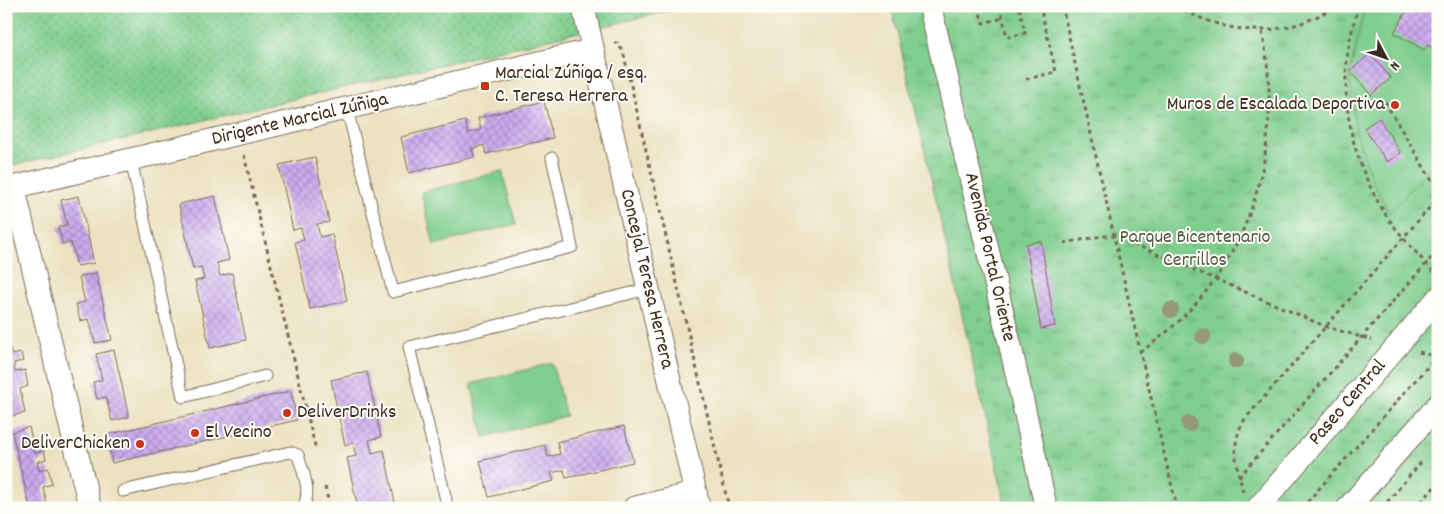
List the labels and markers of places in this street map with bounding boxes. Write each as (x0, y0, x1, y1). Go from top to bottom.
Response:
place label: Marcial Zúñiga / esq. C. Teresa Herrera (495, 60, 647, 111)
marker: Marcial Zúñiga / esq. C. Teresa Herrera (479, 80, 491, 92)
place label: Muros de Escalada Deportiva (1167, 91, 1386, 119)
marker: Muros de Escalada Deportiva (1389, 99, 1401, 111)
place label: DeliverDrinks (297, 399, 396, 427)
marker: DeliverDrinks (281, 407, 293, 419)
place label: El Vecino (205, 419, 272, 447)
marker: El Vecino (189, 427, 201, 439)
place label: DeliverChicken (21, 430, 130, 458)
marker: DeliverChicken (134, 438, 146, 450)

